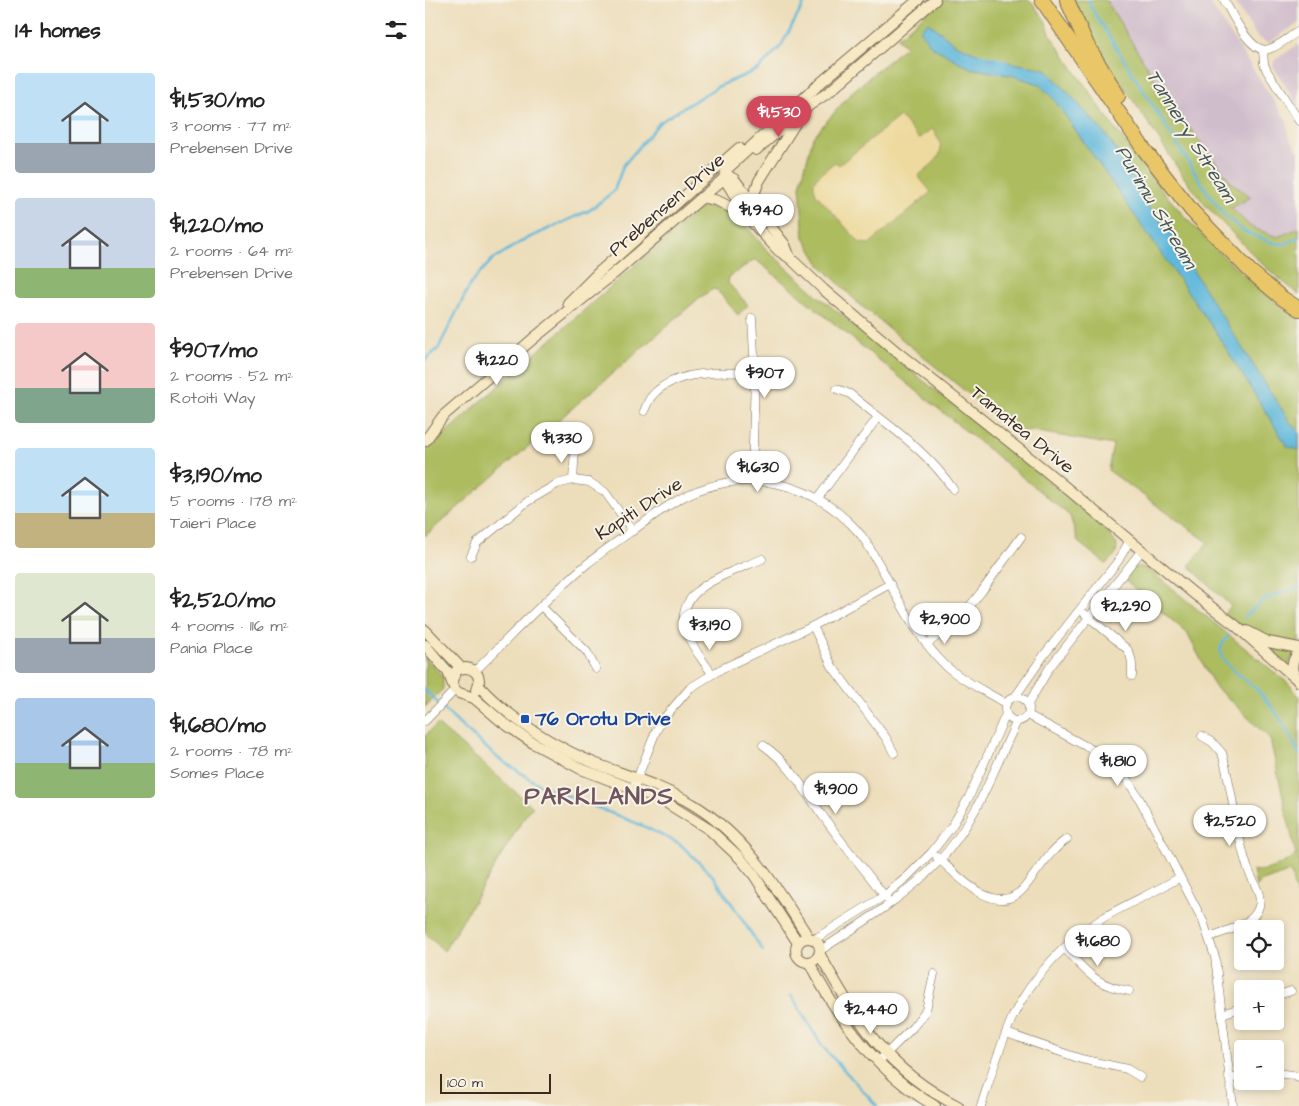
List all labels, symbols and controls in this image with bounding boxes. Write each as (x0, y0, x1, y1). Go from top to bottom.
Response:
text: 14 homes (15, 16, 101, 45)
icon: filters (382, 16, 410, 44)
water label: Tannery Stream (1138, 64, 1244, 210)
text: $1,530/mo (170, 86, 265, 115)
icon: home (55, 93, 115, 153)
pin: $1,530 (738, 96, 820, 138)
text: $1,530 (757, 101, 801, 123)
text: 3 rooms · 77 m² (170, 115, 291, 137)
text: Prebensen Drive (170, 137, 293, 159)
water label: Purimu Stream (1108, 140, 1205, 276)
street label: Prebensen Drive (603, 147, 731, 263)
pin: $1,940 (720, 194, 802, 236)
text: $1,940 (739, 199, 783, 221)
text: $1,220/mo (170, 211, 263, 240)
icon: home (55, 218, 115, 278)
text: 2 rooms · 64 m² (170, 240, 294, 262)
text: Prebensen Drive (170, 262, 293, 284)
text: $907/mo (170, 336, 258, 365)
icon: home (55, 343, 115, 403)
pin: $1,220 (456, 344, 538, 386)
text: $1,220 (476, 349, 518, 371)
pin: $907 (735, 356, 795, 399)
text: $907 (746, 362, 784, 384)
text: 2 rooms · 52 m² (170, 365, 293, 387)
street label: Tamatea Drive (964, 380, 1080, 480)
text: Rotoiti Way (170, 387, 256, 409)
pin: $1,330 (521, 422, 603, 464)
text: $1,330 (542, 427, 582, 449)
pin: $1,630 (717, 450, 799, 493)
text: $1,630 (737, 456, 779, 478)
text: $3,190/mo (170, 461, 262, 490)
icon: home (55, 468, 115, 528)
street label: Kapiti Drive (590, 471, 688, 547)
text: 5 rooms · 178 m² (170, 490, 297, 512)
text: Taieri Place (170, 512, 256, 534)
text: $2,520/mo (170, 586, 275, 615)
pin: $2,290 (1085, 590, 1167, 632)
icon: home (55, 593, 115, 653)
text: $2,290 (1101, 595, 1151, 617)
pin: $2,900 (904, 602, 986, 645)
pin: $3,190 (669, 608, 751, 651)
text: $2,900 (920, 608, 970, 630)
text: $3,190 (689, 614, 731, 636)
text: 4 rooms · 116 m² (170, 615, 289, 637)
text: Pania Place (170, 637, 253, 659)
place label: 76 Orotu Drive (534, 706, 672, 733)
text: $1,680/mo (170, 711, 266, 740)
marker: 76 Orotu Drive (519, 713, 531, 725)
icon: home (55, 718, 115, 778)
text: 2 rooms · 78 m² (170, 740, 293, 762)
pin: $1,810 (1077, 744, 1159, 787)
text: $1,810 (1100, 750, 1136, 772)
text: Somes Place (170, 762, 264, 784)
pin: $1,900 (795, 772, 877, 815)
text: $1,900 (814, 778, 858, 800)
district label: PARKLANDS (524, 780, 674, 814)
pin: $2,520 (1189, 804, 1271, 847)
text: $2,520 (1204, 810, 1256, 832)
map controls (1234, 920, 1284, 1090)
button: locate (1234, 920, 1284, 970)
pin: $1,680 (1057, 924, 1139, 967)
text: $1,680 (1076, 930, 1120, 952)
button: + (1234, 980, 1284, 1030)
pin: $2,440 (830, 992, 912, 1035)
text: $2,440 (845, 998, 897, 1020)
button: − (1234, 1040, 1284, 1090)
scale bar (440, 1071, 551, 1094)
text: 100 m (447, 1073, 483, 1093)

